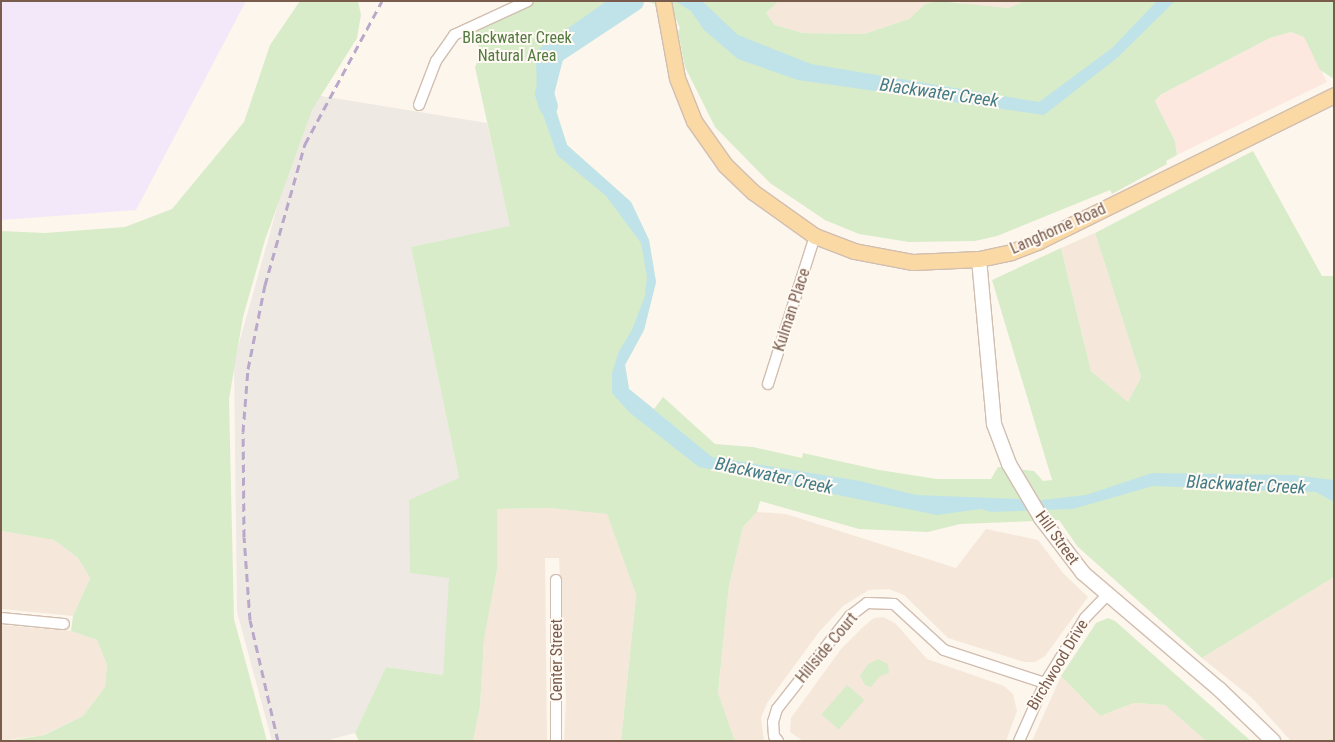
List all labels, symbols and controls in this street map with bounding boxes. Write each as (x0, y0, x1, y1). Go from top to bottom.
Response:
park label: Blackwater Creek Natural Area (462, 28, 572, 66)
water label: Blackwater Creek (878, 74, 1000, 112)
street label: Langhorne Road (1007, 199, 1109, 259)
street label: Kulman Place (770, 266, 814, 354)
water label: Blackwater Creek (713, 453, 835, 499)
water label: Blackwater Creek (1186, 471, 1306, 499)
street label: Hill Street (1031, 507, 1083, 569)
street label: Hillside Court (792, 609, 862, 687)
street label: Birchwood Drive (1023, 616, 1093, 714)
street label: Center Street (547, 619, 567, 701)

